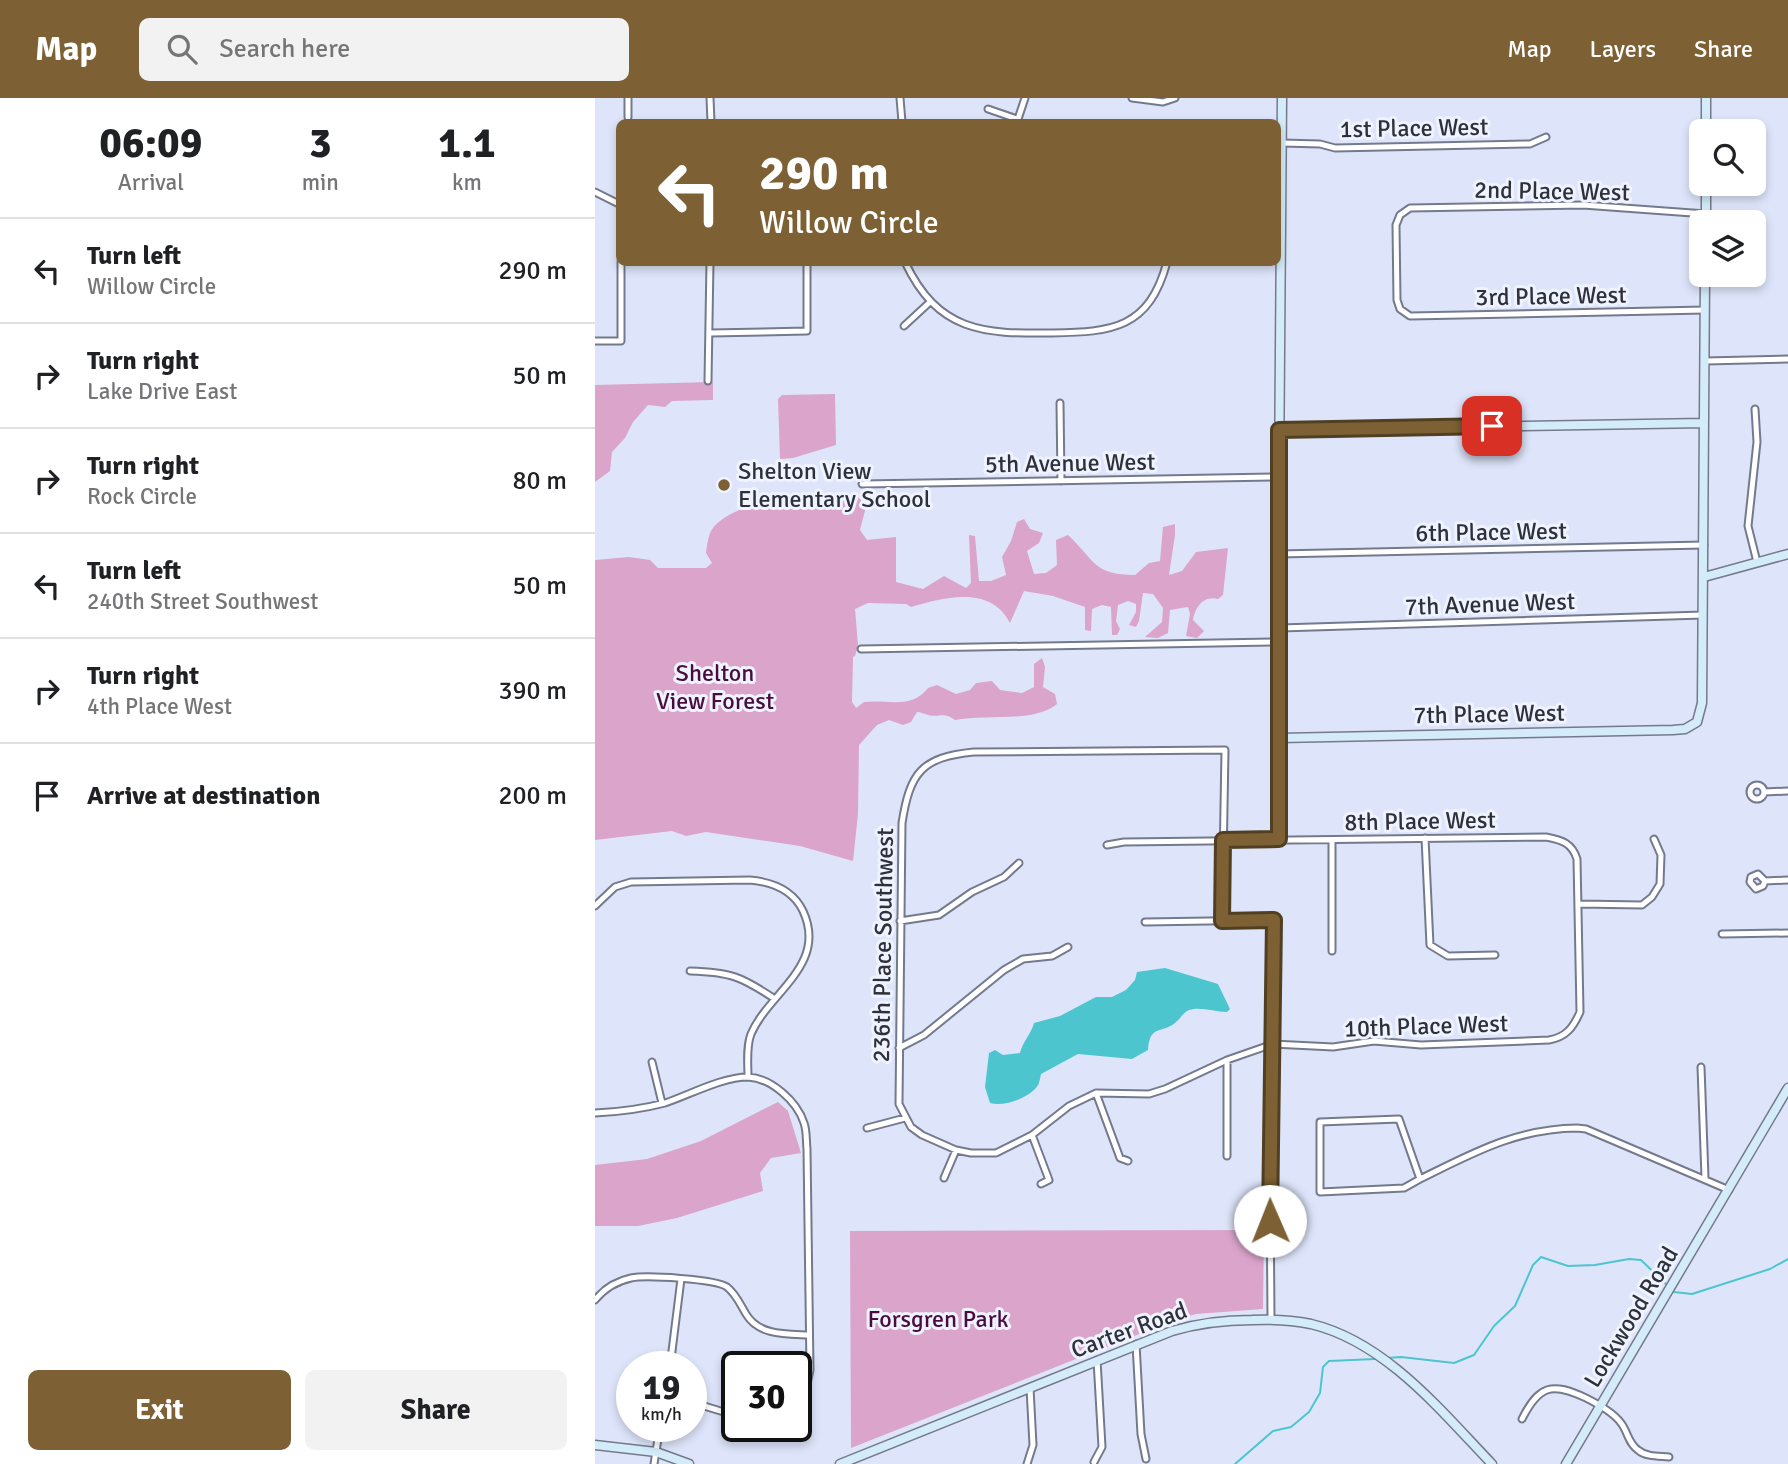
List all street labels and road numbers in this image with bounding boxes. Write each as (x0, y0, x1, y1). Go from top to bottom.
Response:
street label: 1st Place West (1339, 112, 1489, 144)
street label: 2nd Place West (1474, 175, 1630, 207)
street label: 3rd Place West (1475, 280, 1627, 312)
street label: 5th Avenue West (985, 447, 1155, 479)
street label: 6th Place West (1415, 516, 1567, 548)
street label: 7th Avenue West (1404, 586, 1576, 622)
street label: 7th Place West (1413, 698, 1565, 730)
street label: 8th Place West (1344, 805, 1496, 837)
street label: 236th Place Southwest (866, 827, 900, 1063)
street label: 10th Place West (1343, 1008, 1509, 1044)
street label: Lockwood Road (1577, 1241, 1685, 1393)
street label: Carter Road (1067, 1295, 1191, 1365)

